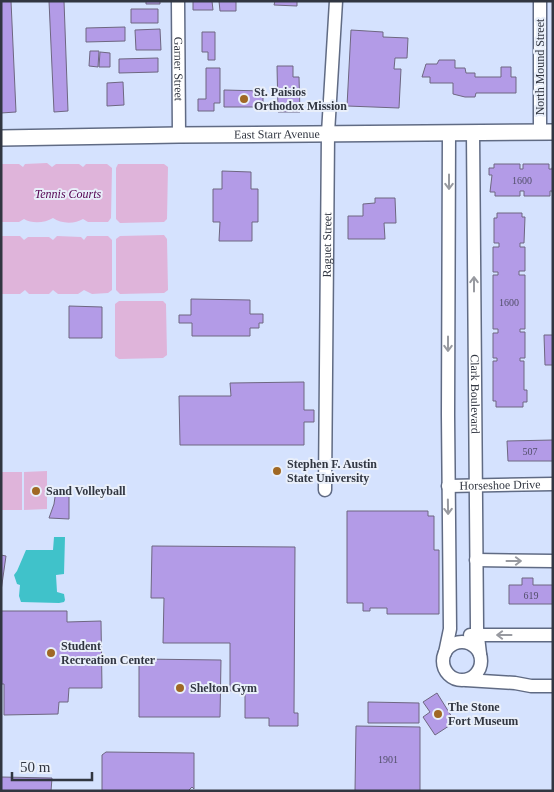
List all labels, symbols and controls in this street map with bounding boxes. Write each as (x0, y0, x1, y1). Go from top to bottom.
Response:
street label: North Mound Street (533, 18, 547, 115)
street label: Garner Street (171, 37, 186, 102)
place label: St. Paisios Orthodox Mission (254, 85, 347, 113)
marker: St. Paisios Orthodox Mission (238, 93, 250, 105)
street label: East Starr Avenue (234, 127, 320, 142)
one-way arrow (444, 174, 454, 190)
house number: 1600 (512, 175, 532, 186)
park label: Tennis Courts (35, 187, 102, 201)
street label: Raguet Street (320, 212, 334, 278)
one-way arrow (469, 276, 479, 292)
house number: 1600 (499, 297, 519, 308)
one-way arrow (443, 336, 453, 352)
street label: Clark Boulevard (468, 354, 482, 434)
house number: 507 (523, 446, 538, 457)
place label: Stephen F. Austin State University (287, 457, 377, 485)
marker: Stephen F. Austin State University (271, 465, 283, 477)
street label: Horseshoe Drive (459, 477, 541, 493)
place label: Sand Volleyball (46, 484, 126, 498)
marker: Sand Volleyball (30, 485, 42, 497)
one-way arrow (443, 498, 453, 515)
one-way arrow (506, 556, 522, 565)
house number: 619 (524, 590, 539, 601)
one-way arrow (496, 630, 512, 640)
place label: Student Recreation Center (61, 639, 156, 667)
marker: Student Recreation Center (45, 647, 57, 659)
place label: Shelton Gym (190, 681, 257, 695)
marker: Shelton Gym (174, 682, 186, 694)
place label: The Stone Fort Museum (448, 700, 518, 728)
marker: The Stone Fort Museum (432, 708, 444, 720)
scale bar (12, 750, 92, 782)
house number: 1901 (378, 754, 398, 765)
text: 50 m (20, 759, 51, 775)

